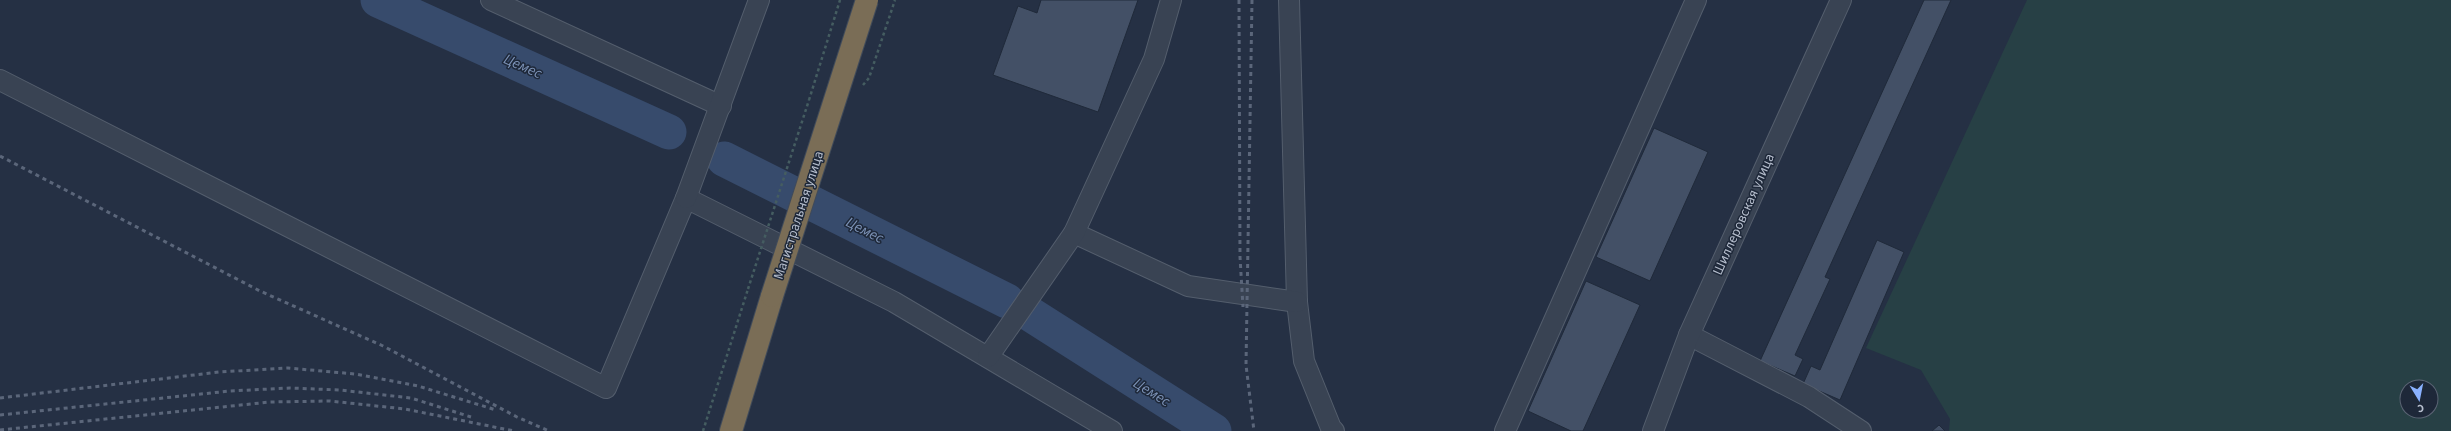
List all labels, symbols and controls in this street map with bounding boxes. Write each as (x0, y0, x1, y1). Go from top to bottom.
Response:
water label: Цемес (500, 49, 546, 84)
street label: Магистральная улица (769, 148, 829, 282)
street label: Шиллеровская улица (1708, 150, 1780, 279)
water label: Цемес (842, 212, 888, 249)
water label: Цемес (1129, 373, 1175, 412)
north arrow (2399, 379, 2439, 419)
text: С (2416, 400, 2425, 416)

